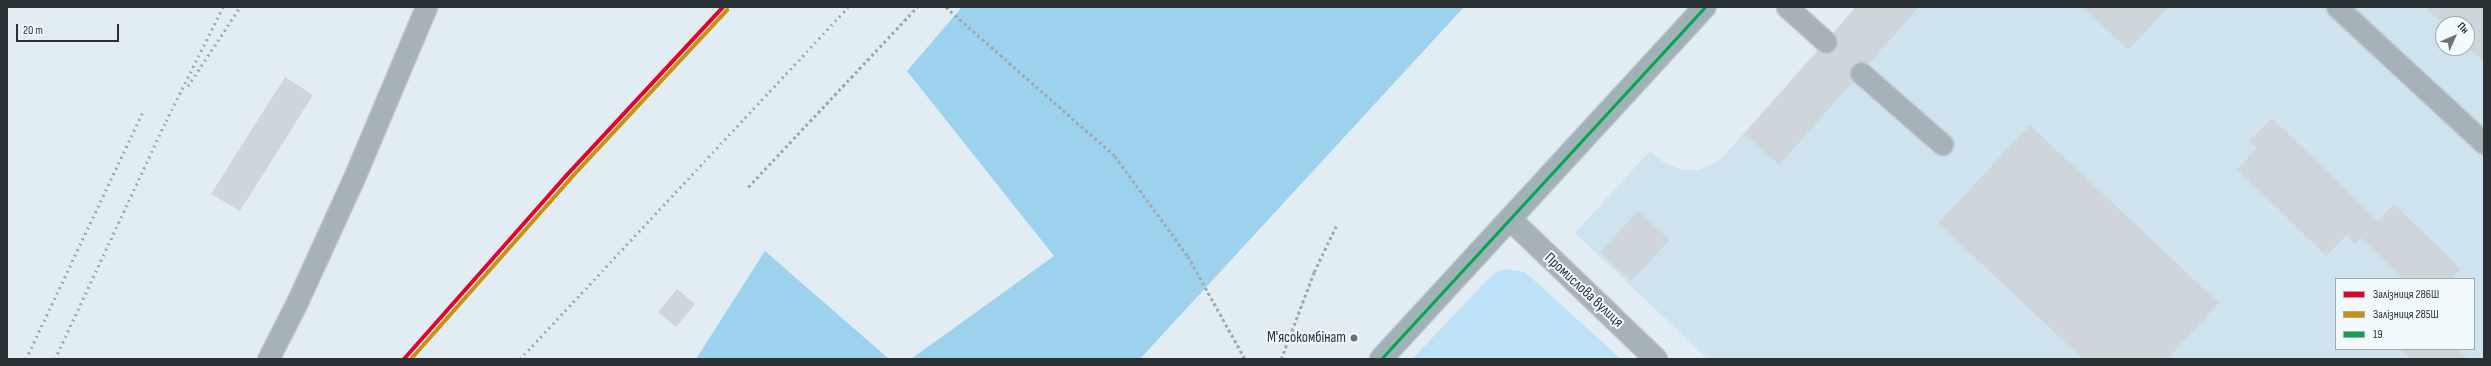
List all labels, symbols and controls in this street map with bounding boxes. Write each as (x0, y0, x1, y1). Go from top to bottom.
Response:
scale bar (18, 16, 121, 42)
north arrow (2435, 16, 2475, 56)
text: Пн (2455, 20, 2471, 36)
text: 20 m (23, 23, 43, 38)
street label: Промислова вулиця (1541, 249, 1627, 331)
legend (2335, 278, 2475, 350)
text: Залізниця 286Ш (2373, 287, 2439, 302)
text: Залізниця 285Ш (2373, 307, 2439, 322)
text: 19 (2373, 327, 2383, 342)
place label: М'ясокомбінат (1267, 329, 1346, 347)
marker: М'ясокомбінат (1349, 333, 1359, 343)

